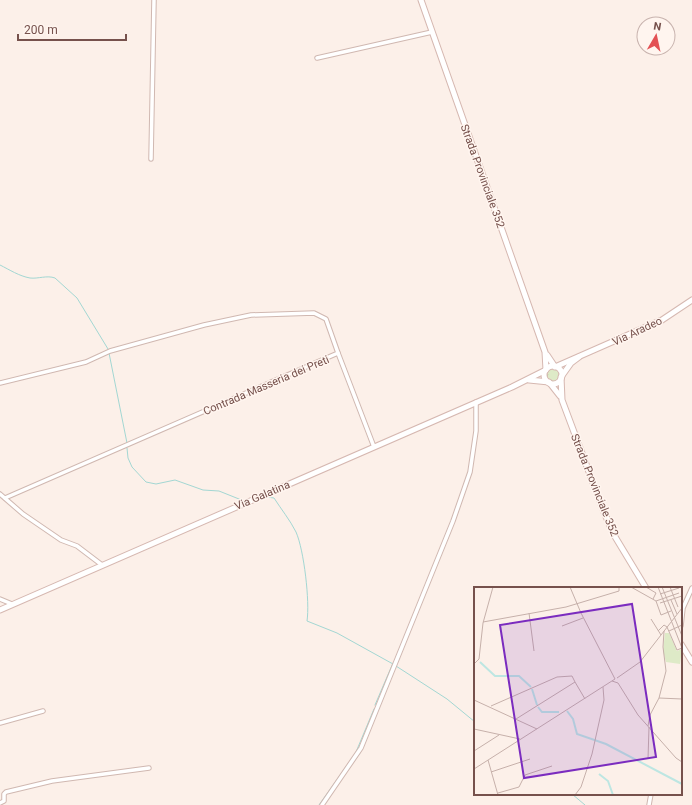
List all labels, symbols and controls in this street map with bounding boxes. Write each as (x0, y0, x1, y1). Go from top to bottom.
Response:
scale bar (18, 16, 126, 42)
north arrow (636, 16, 676, 56)
text: N (653, 20, 663, 34)
text: 200 m (24, 23, 58, 37)
street label: Strada Provinciale 352 (458, 122, 507, 230)
street label: Via Aradeo (610, 314, 664, 349)
street label: Contrada Masseria dei Preti (201, 353, 331, 418)
street label: Strada Provinciale 352 (568, 432, 621, 538)
street label: Via Galatina (233, 478, 292, 513)
inset map (474, 587, 682, 795)

